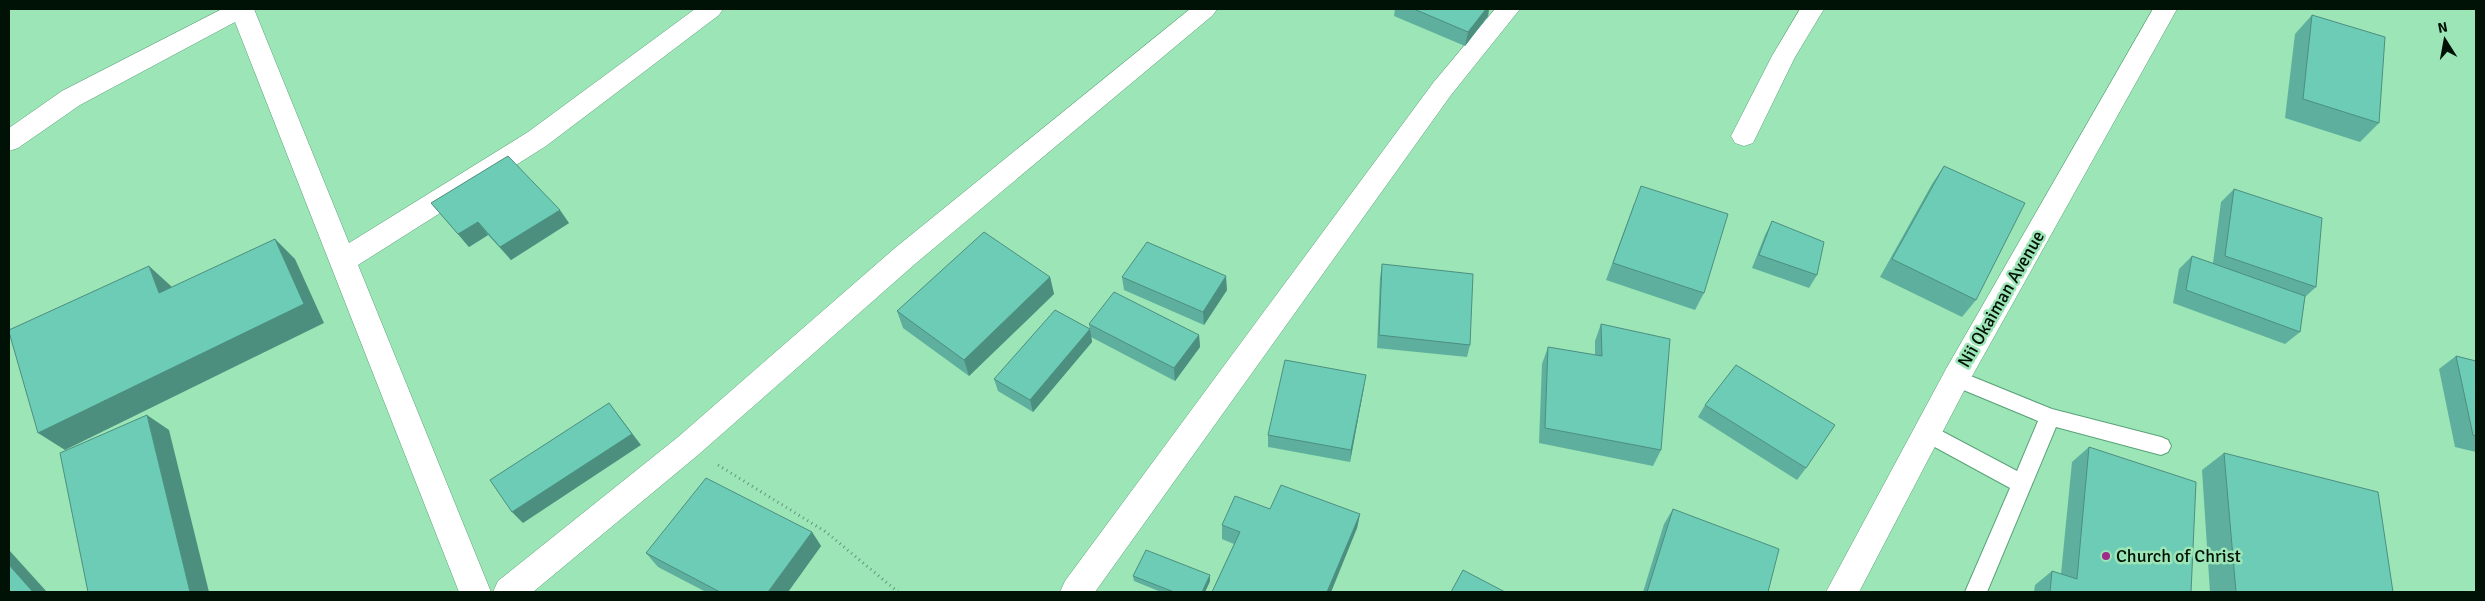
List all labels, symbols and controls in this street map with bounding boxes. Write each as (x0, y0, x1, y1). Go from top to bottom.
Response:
north arrow (2420, 15, 2470, 65)
text: N (2436, 18, 2449, 37)
street label: Nii Okaiman Avenue (1953, 227, 2049, 371)
place label: Church of Christ (2116, 545, 2241, 567)
marker: Church of Christ (2100, 550, 2112, 562)

